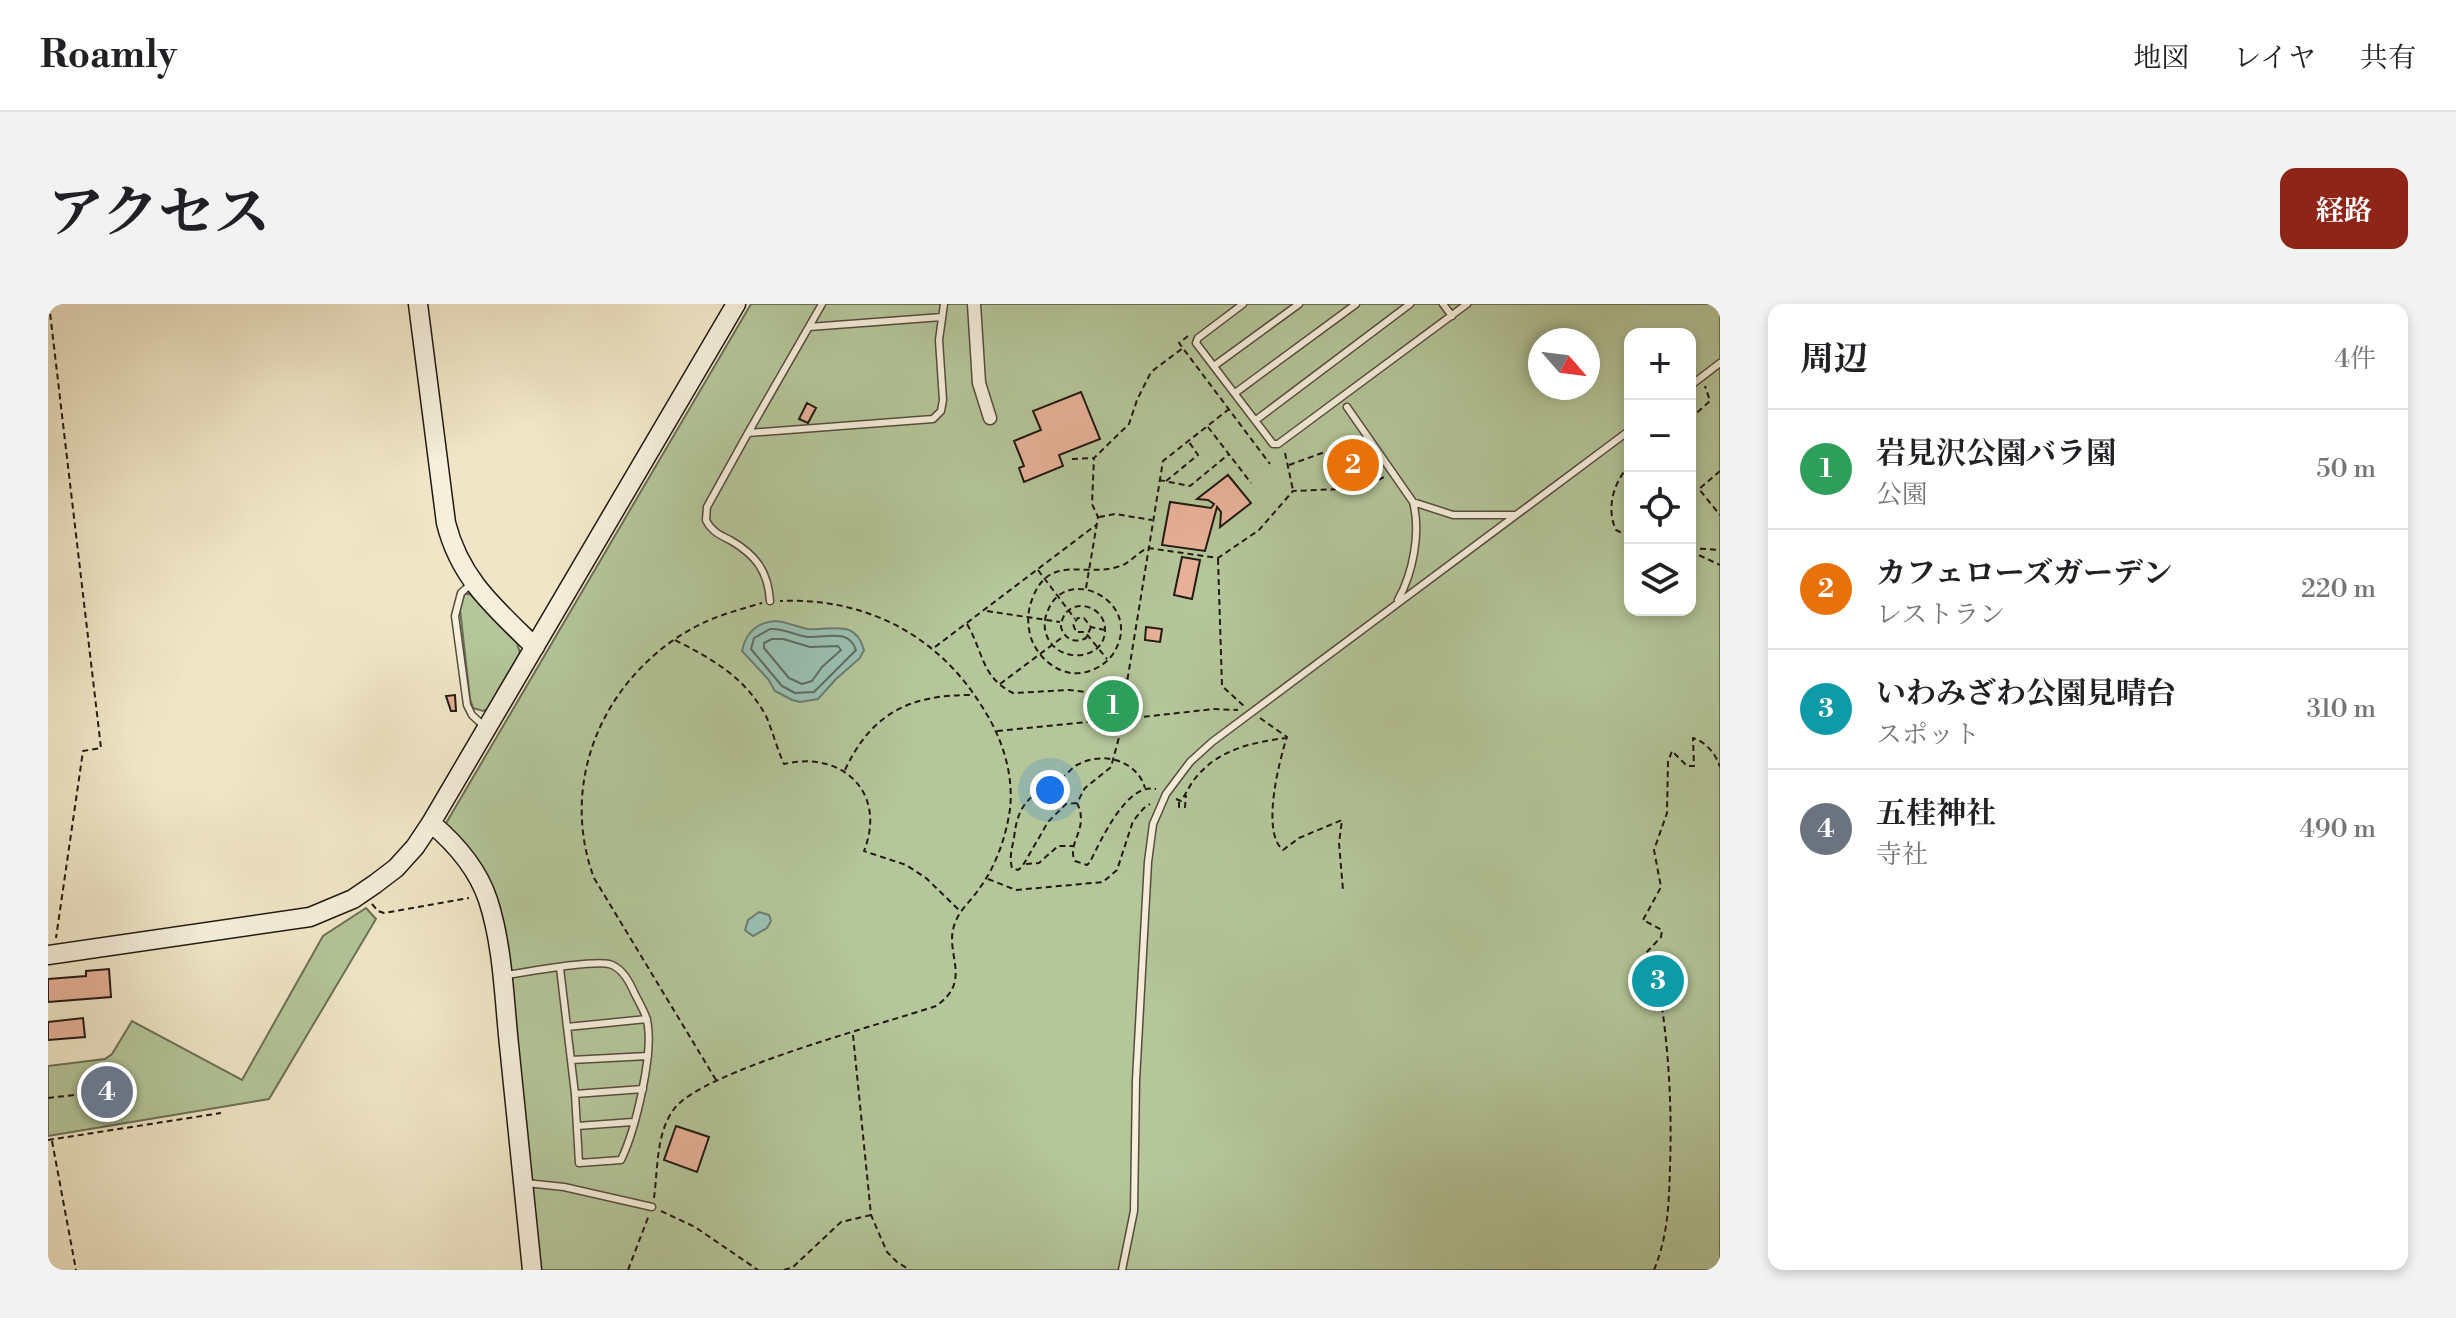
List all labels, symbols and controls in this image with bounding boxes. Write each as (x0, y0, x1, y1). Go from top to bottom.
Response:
text: Roamly (40, 32, 177, 79)
text: 地図 (2133, 41, 2189, 76)
text: レイヤ (2233, 41, 2316, 76)
text: 共有 (2360, 41, 2416, 76)
button: 経路 (2280, 168, 2408, 249)
text: アクセス (48, 179, 270, 249)
north arrow (1528, 328, 1600, 400)
map controls (1624, 328, 1696, 616)
button: + (1624, 328, 1696, 400)
text: 周辺 (1800, 339, 1868, 381)
text: 4件 (2335, 343, 2376, 375)
button: − (1624, 400, 1696, 472)
pin: 2 (1327, 435, 1379, 495)
text: 岩見沢公園バラ園 (1876, 435, 2116, 473)
text: 1 (1820, 453, 1832, 485)
text: 50 m (2316, 453, 2376, 485)
button: locate (1624, 472, 1696, 544)
text: 公園 (1876, 479, 1928, 511)
button: layers (1624, 544, 1696, 616)
text: カフェローズガーデン (1876, 555, 2172, 593)
text: 2 (1818, 573, 1834, 605)
text: 220 m (2301, 573, 2376, 605)
text: レストラン (1876, 599, 2005, 631)
text: いわみざわ公園見晴台 (1876, 675, 2176, 713)
pin: 1 (1087, 676, 1139, 736)
text: 3 (1818, 693, 1834, 725)
text: 310 m (2307, 693, 2376, 725)
text: スポット (1876, 719, 1980, 751)
your location (1030, 770, 1070, 810)
text: 五桂神社 (1876, 795, 1996, 833)
text: 4 (1817, 813, 1835, 845)
text: 490 m (2299, 813, 2376, 845)
text: 寺社 (1876, 839, 1928, 871)
pin: 3 (1632, 951, 1684, 1011)
pin: 4 (81, 1062, 133, 1122)

